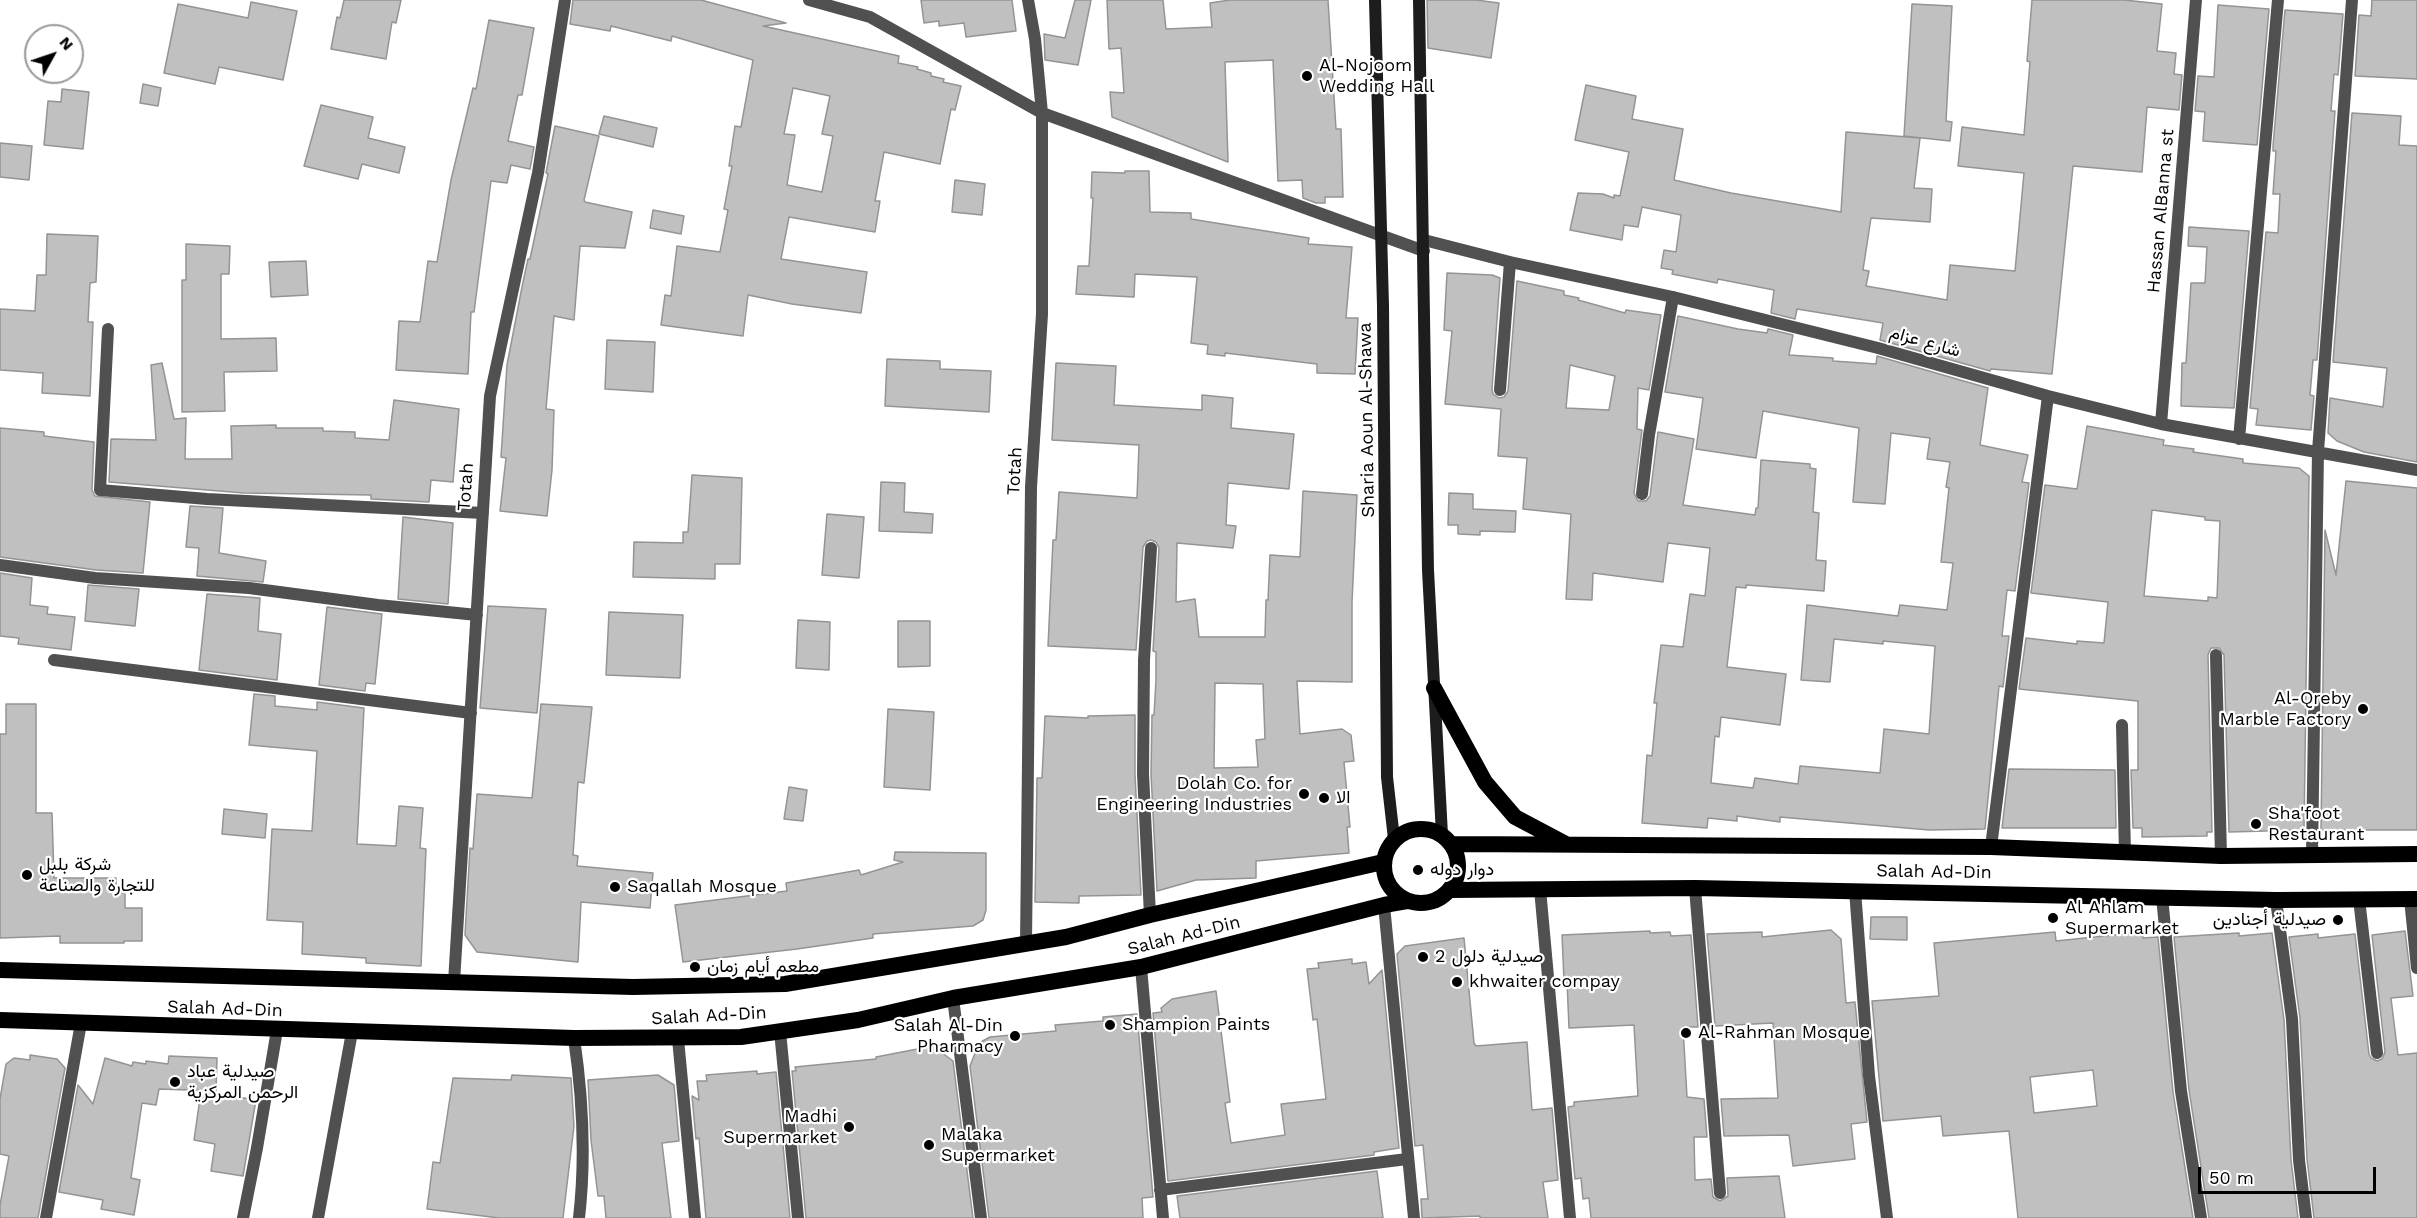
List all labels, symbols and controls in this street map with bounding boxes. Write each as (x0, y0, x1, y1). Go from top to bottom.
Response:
north arrow (24, 24, 84, 84)
text: N (56, 33, 78, 54)
place label: Al-Nojoom Wedding Hall (1319, 55, 1435, 98)
marker: Al-Nojoom Wedding Hall (1300, 69, 1314, 83)
street label: Hassan AlBanna st (2143, 128, 2179, 294)
street label: Sharia Aoun Al-Shawa (1354, 322, 1380, 518)
street label: شارع عزام (1887, 322, 1963, 362)
street label: Totah (1003, 446, 1027, 496)
street label: Totah (454, 462, 478, 512)
place label: Al-Qreby Marble Factory (2220, 688, 2351, 730)
marker: Al-Qreby Marble Factory (2356, 702, 2370, 716)
place label: Dolah Co. for Engineering Industries (1096, 773, 1292, 816)
marker: Dolah Co. for Engineering Industries (1297, 787, 1311, 801)
place label: الا (1336, 787, 1350, 809)
marker: الا (1317, 791, 1331, 805)
place label: Sha'foot Restaurant (2268, 803, 2364, 846)
marker: Sha'foot Restaurant (2249, 817, 2263, 831)
place label: شركة بلبل للتجارة والصناعة (39, 854, 155, 896)
place label: دوار دوله (1430, 859, 1494, 881)
street label: Salah Ad-Din (1876, 860, 1992, 884)
marker: دوار دوله (1411, 863, 1425, 877)
marker: شركة بلبل للتجارة والصناعة (20, 868, 34, 882)
place label: Saqallah Mosque (627, 876, 777, 898)
marker: Saqallah Mosque (608, 880, 622, 894)
place label: Al Ahlam Supermarket (2065, 897, 2179, 940)
place label: صيدلية أجنادين (2213, 909, 2326, 931)
marker: Al Ahlam Supermarket (2046, 911, 2060, 925)
street label: Salah Ad-Din (1125, 912, 1243, 960)
marker: صيدلية أجنادين (2331, 913, 2345, 927)
place label: صيدلية دلول 2 (1435, 946, 1543, 968)
marker: صيدلية دلول 2 (1416, 950, 1430, 964)
place label: مطعم أيام زمان (707, 956, 819, 978)
marker: مطعم أيام زمان (688, 960, 702, 974)
place label: khwaiter compay (1469, 971, 1620, 993)
marker: khwaiter compay (1450, 975, 1464, 989)
street label: Salah Ad-Din (167, 996, 283, 1022)
street label: Salah Ad-Din (651, 1002, 767, 1030)
place label: Shampion Paints (1122, 1014, 1270, 1036)
place label: Salah Al-Din Pharmacy (894, 1015, 1003, 1058)
marker: Shampion Paints (1103, 1018, 1117, 1032)
place label: Al-Rahman Mosque (1698, 1022, 1870, 1044)
marker: Al-Rahman Mosque (1679, 1026, 1693, 1040)
marker: Salah Al-Din Pharmacy (1008, 1029, 1022, 1043)
place label: صيدلية عباد الرحمن المركزية (187, 1061, 298, 1104)
marker: صيدلية عباد الرحمن المركزية (168, 1075, 182, 1089)
place label: Madhi Supermarket (723, 1106, 837, 1148)
marker: Madhi Supermarket (842, 1120, 856, 1134)
place label: Malaka Supermarket (941, 1124, 1055, 1166)
marker: Malaka Supermarket (922, 1138, 936, 1152)
scale bar (2201, 1155, 2380, 1193)
text: 50 m (2209, 1167, 2254, 1188)

